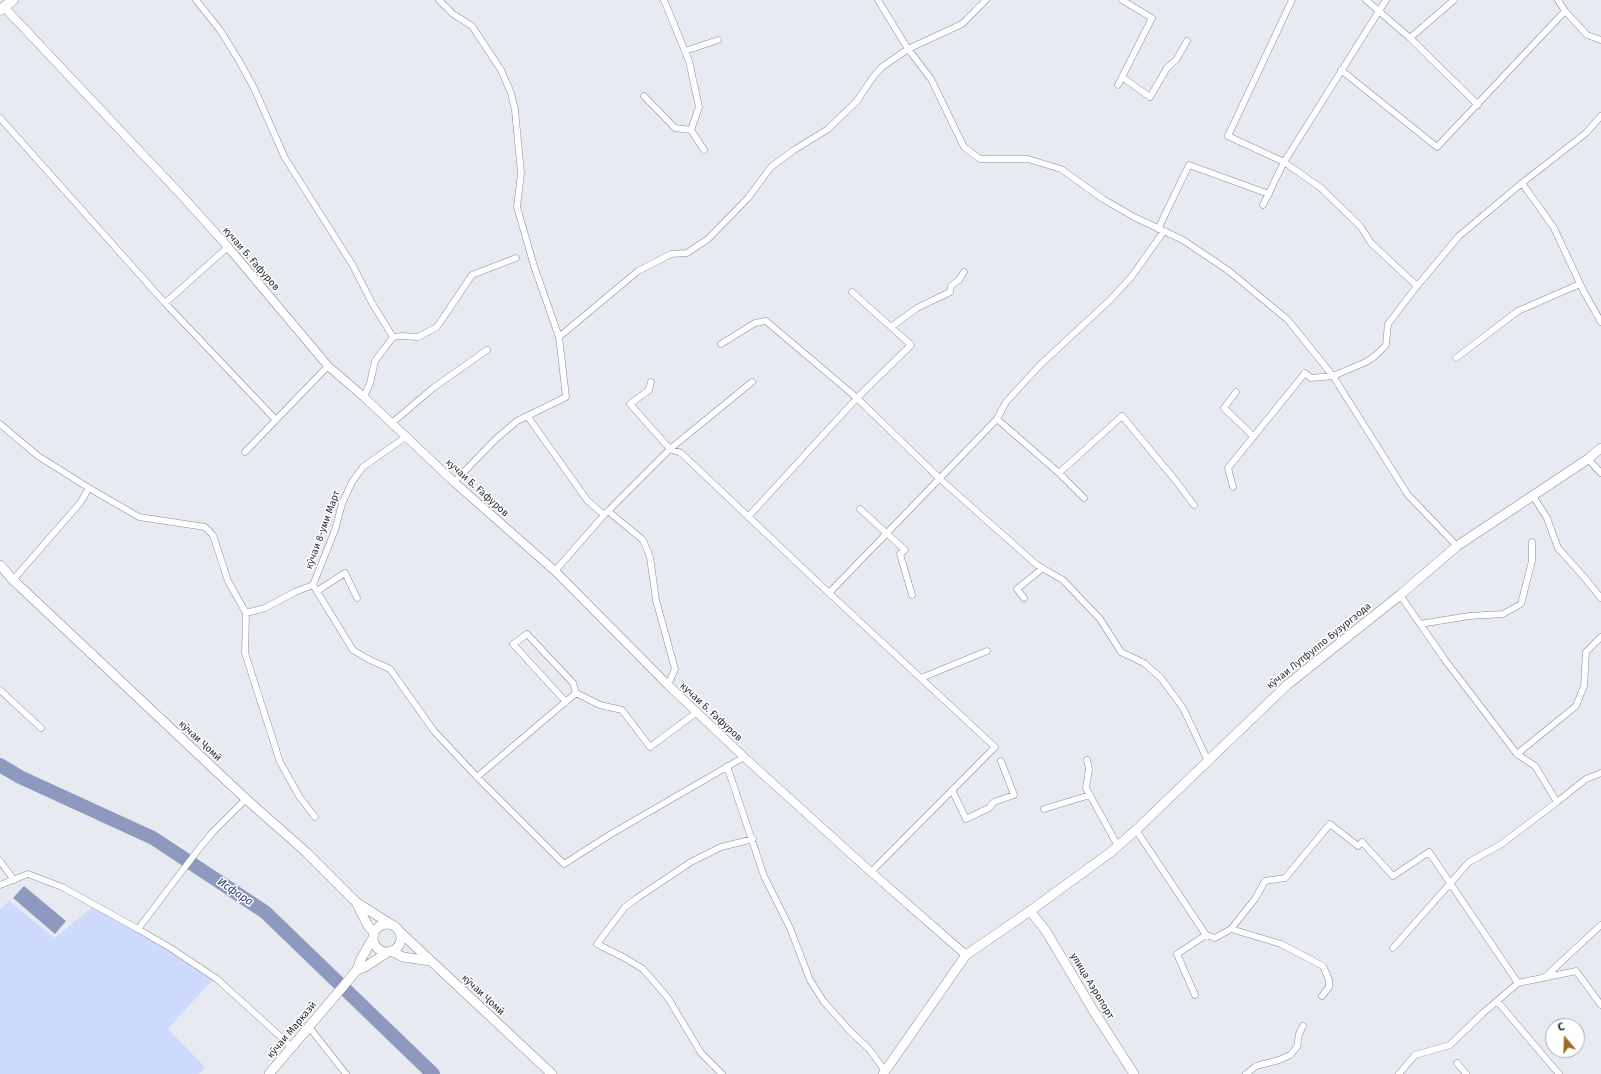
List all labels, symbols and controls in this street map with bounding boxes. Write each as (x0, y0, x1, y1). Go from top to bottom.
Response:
street label: кучаи Б. Ғафуров (220, 225, 282, 293)
street label: кучаи Б. Ғафуров (443, 457, 511, 519)
street label: кӯчаи 8-уми Март (303, 489, 343, 571)
street label: кӯчаи Лутфулло Бузургзода (1264, 600, 1374, 692)
street label: кучаи Б. Ғафуров (677, 680, 745, 744)
street label: кӯчаи Ҷомӣ (176, 718, 224, 764)
water label: Исфара (215, 875, 255, 909)
street label: улица Аэропорт (1068, 951, 1116, 1021)
street label: кӯчаи Ҷомӣ (459, 972, 507, 1018)
street label: кӯчаи Марказӣ (265, 999, 319, 1061)
north arrow (1545, 1018, 1585, 1058)
text: С (1556, 1020, 1566, 1034)

